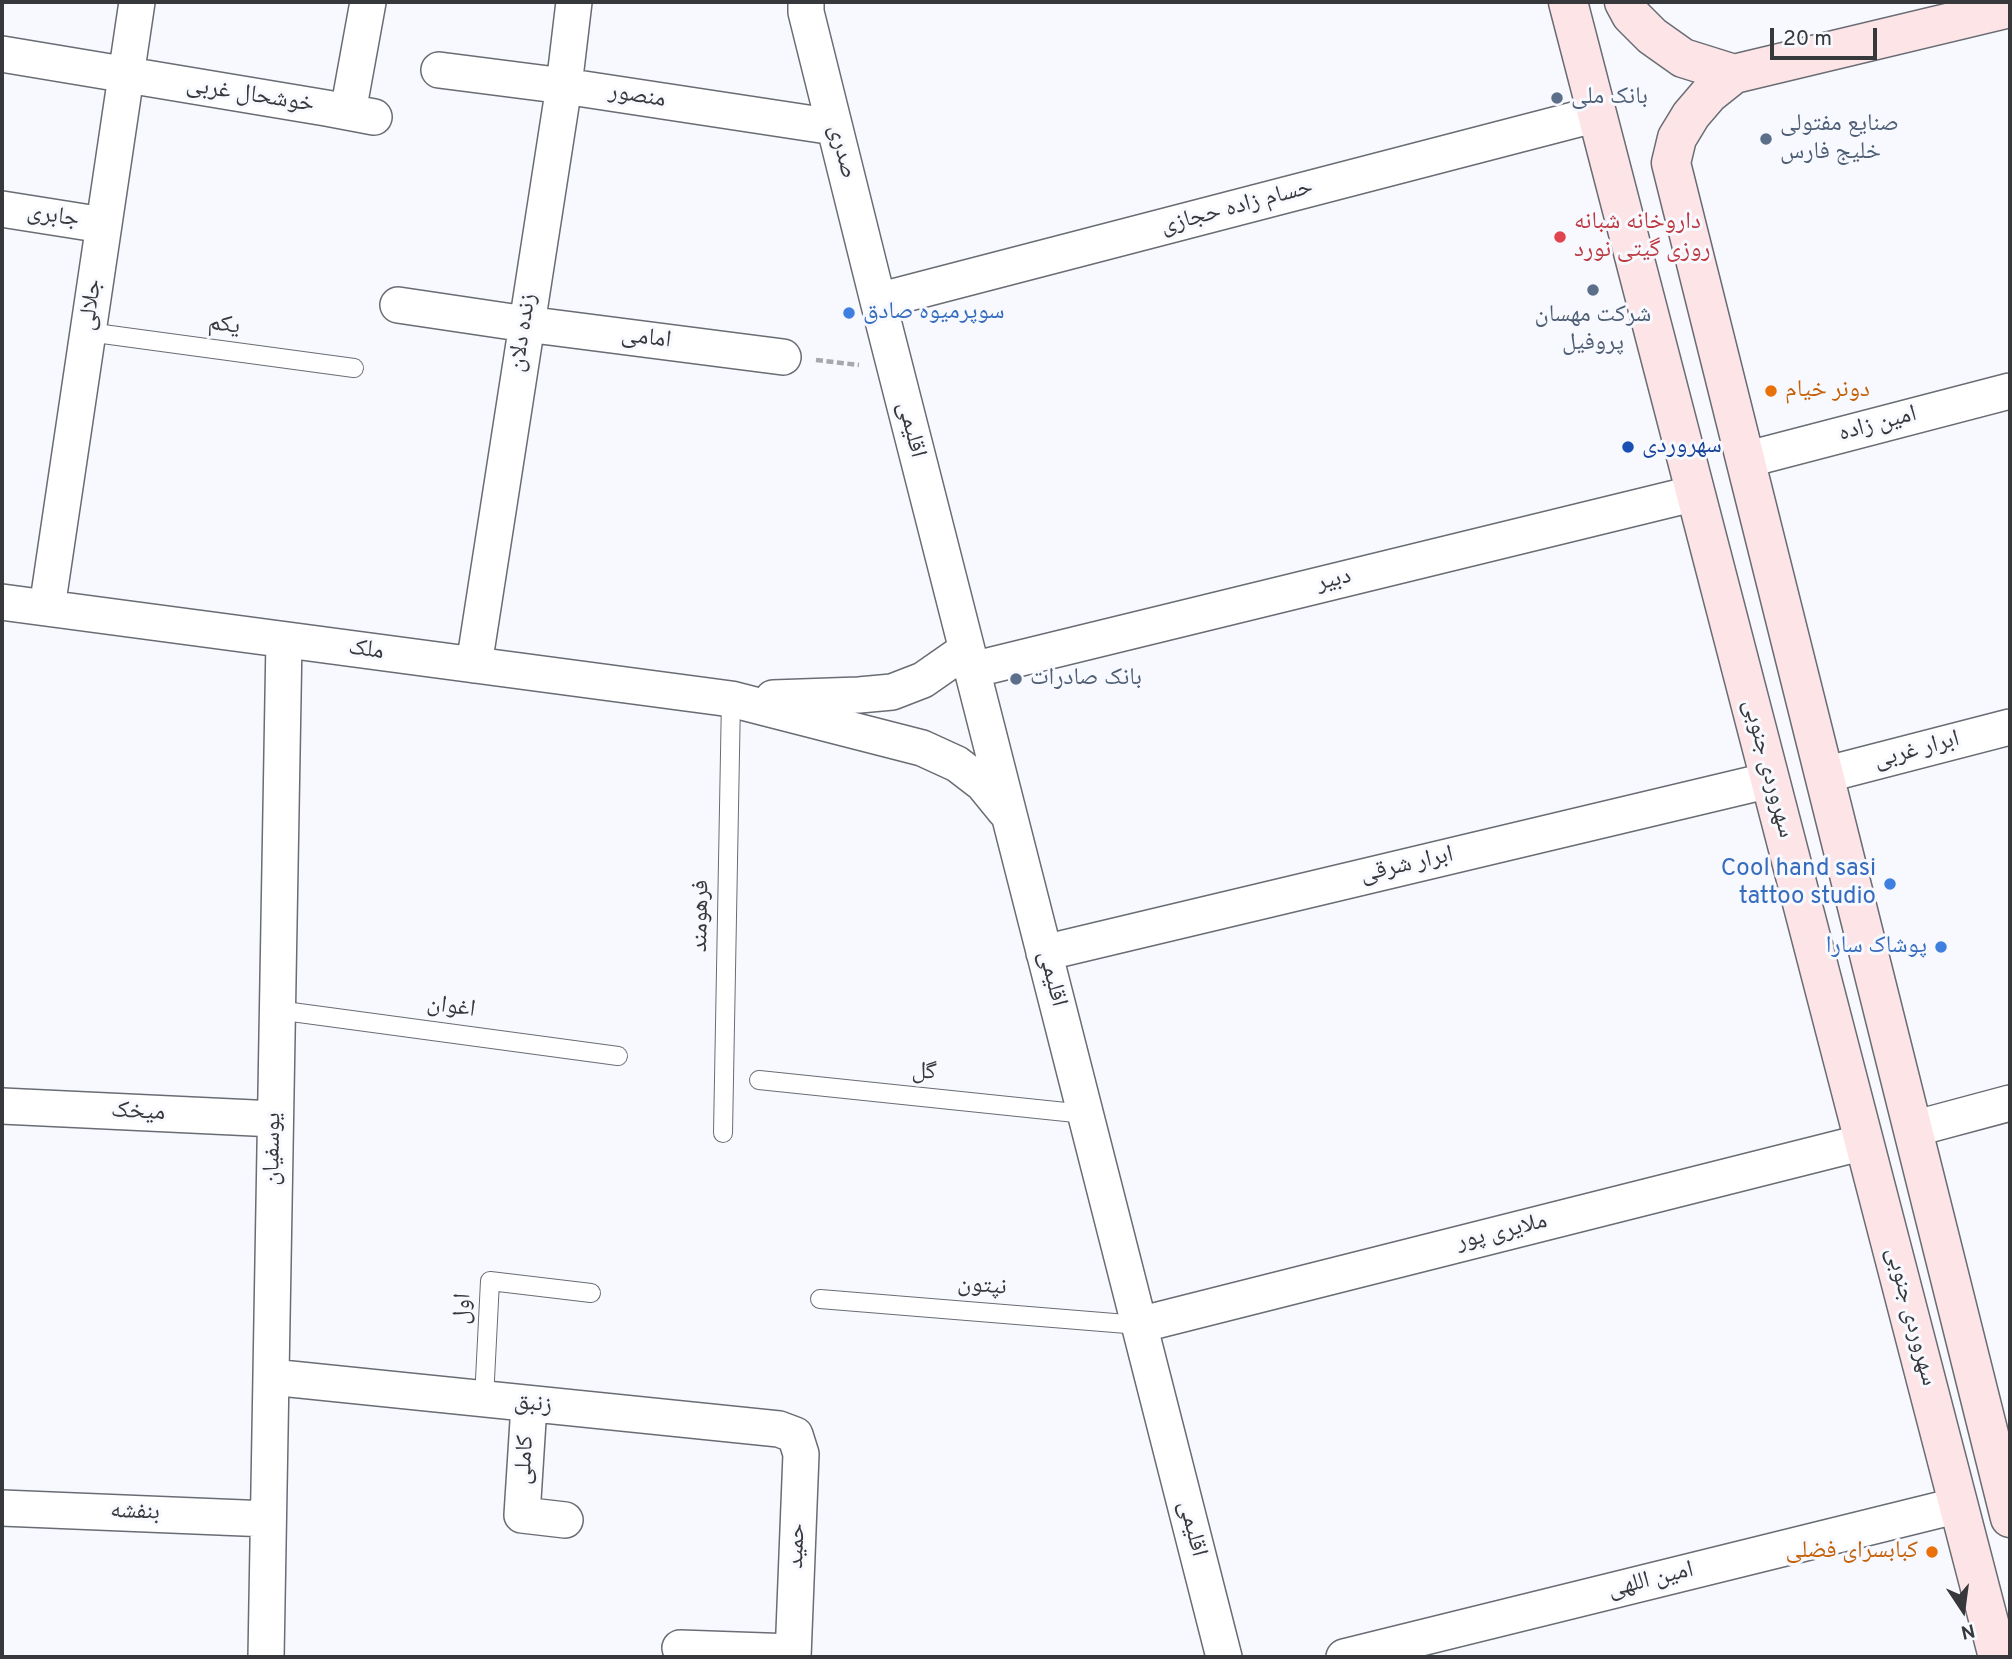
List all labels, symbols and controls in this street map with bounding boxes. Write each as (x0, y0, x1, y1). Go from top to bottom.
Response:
scale bar (1774, 14, 1881, 58)
text: 20 m (1783, 26, 1832, 53)
street label: خوشحال غربی (184, 72, 316, 120)
street label: منصور (607, 78, 667, 116)
place label: بانک ملی (1571, 84, 1648, 112)
marker: بانک ملی (1549, 90, 1565, 106)
place label: صنایع مفتولی خلیج فارس (1780, 111, 1899, 167)
street label: صدری (820, 122, 862, 182)
marker: صنایع مفتولی خلیج فارس (1758, 131, 1774, 147)
street label: حسام زاده حجازی (1158, 174, 1316, 242)
street label: جابری (25, 199, 81, 235)
place label: داروخانه شبانه روزی گیتی نورد (1574, 209, 1711, 265)
marker: داروخانه شبانه روزی گیتی نورد (1552, 229, 1568, 245)
street label: جلالی (74, 278, 110, 332)
marker: شرکت مهسان پروفیل (1585, 282, 1601, 298)
street label: زنده دلان (504, 292, 544, 374)
place label: سوپرمیوه صادق (863, 299, 1005, 327)
place label: شرکت مهسان پروفیل (1535, 302, 1651, 358)
marker: سوپرمیوه صادق (841, 305, 857, 321)
street label: یکم (206, 310, 242, 342)
street label: امامی (619, 322, 673, 356)
place label: دونر خیام (1785, 377, 1870, 405)
marker: دونر خیام (1763, 383, 1779, 399)
street label: اقلیمی (889, 399, 931, 461)
street label: امین زاده (1836, 401, 1920, 449)
place label: سهروردی (1642, 433, 1722, 461)
marker: سهروردی (1620, 439, 1636, 455)
street label: دبیر (1314, 563, 1354, 599)
street label: ملک (346, 634, 386, 668)
place label: بانک صادرات (1030, 665, 1142, 693)
marker: بانک صادرات (1008, 671, 1024, 687)
street label: سهروردی جنوبی (1735, 697, 1799, 841)
street label: ابرار غربی (1871, 726, 1963, 776)
street label: ابرار شرقی (1358, 841, 1456, 891)
place label: Cool hand sasi tattoo studio (1721, 856, 1876, 912)
marker: Cool hand sasi tattoo studio (1882, 876, 1898, 892)
street label: فرهومند (687, 879, 717, 953)
place label: پوشاک سارا (1826, 933, 1927, 961)
marker: پوشاک سارا (1933, 939, 1949, 955)
street label: اقلیمی (1030, 948, 1072, 1010)
street label: اغوان (425, 990, 477, 1026)
street label: گل (910, 1057, 938, 1089)
street label: میخک (110, 1097, 166, 1129)
street label: یوسفیان (259, 1112, 289, 1186)
street label: ملایری پور (1454, 1208, 1550, 1258)
street label: سهروردی جنوبی (1878, 1245, 1942, 1389)
street label: نپتون (956, 1271, 1008, 1303)
street label: اول (449, 1293, 479, 1325)
street label: زنبق (512, 1389, 554, 1421)
street label: کاملی (510, 1435, 542, 1485)
street label: بنفشه (110, 1498, 160, 1528)
street label: اقلیمی (1170, 1498, 1212, 1560)
street label: حمید (783, 1523, 813, 1569)
place label: کبابسرای فضلی (1785, 1538, 1918, 1566)
marker: کبابسرای فضلی (1924, 1544, 1940, 1560)
street label: امین اللهی (1605, 1556, 1697, 1606)
north arrow (1928, 1575, 1998, 1645)
text: N (1958, 1617, 1977, 1644)

